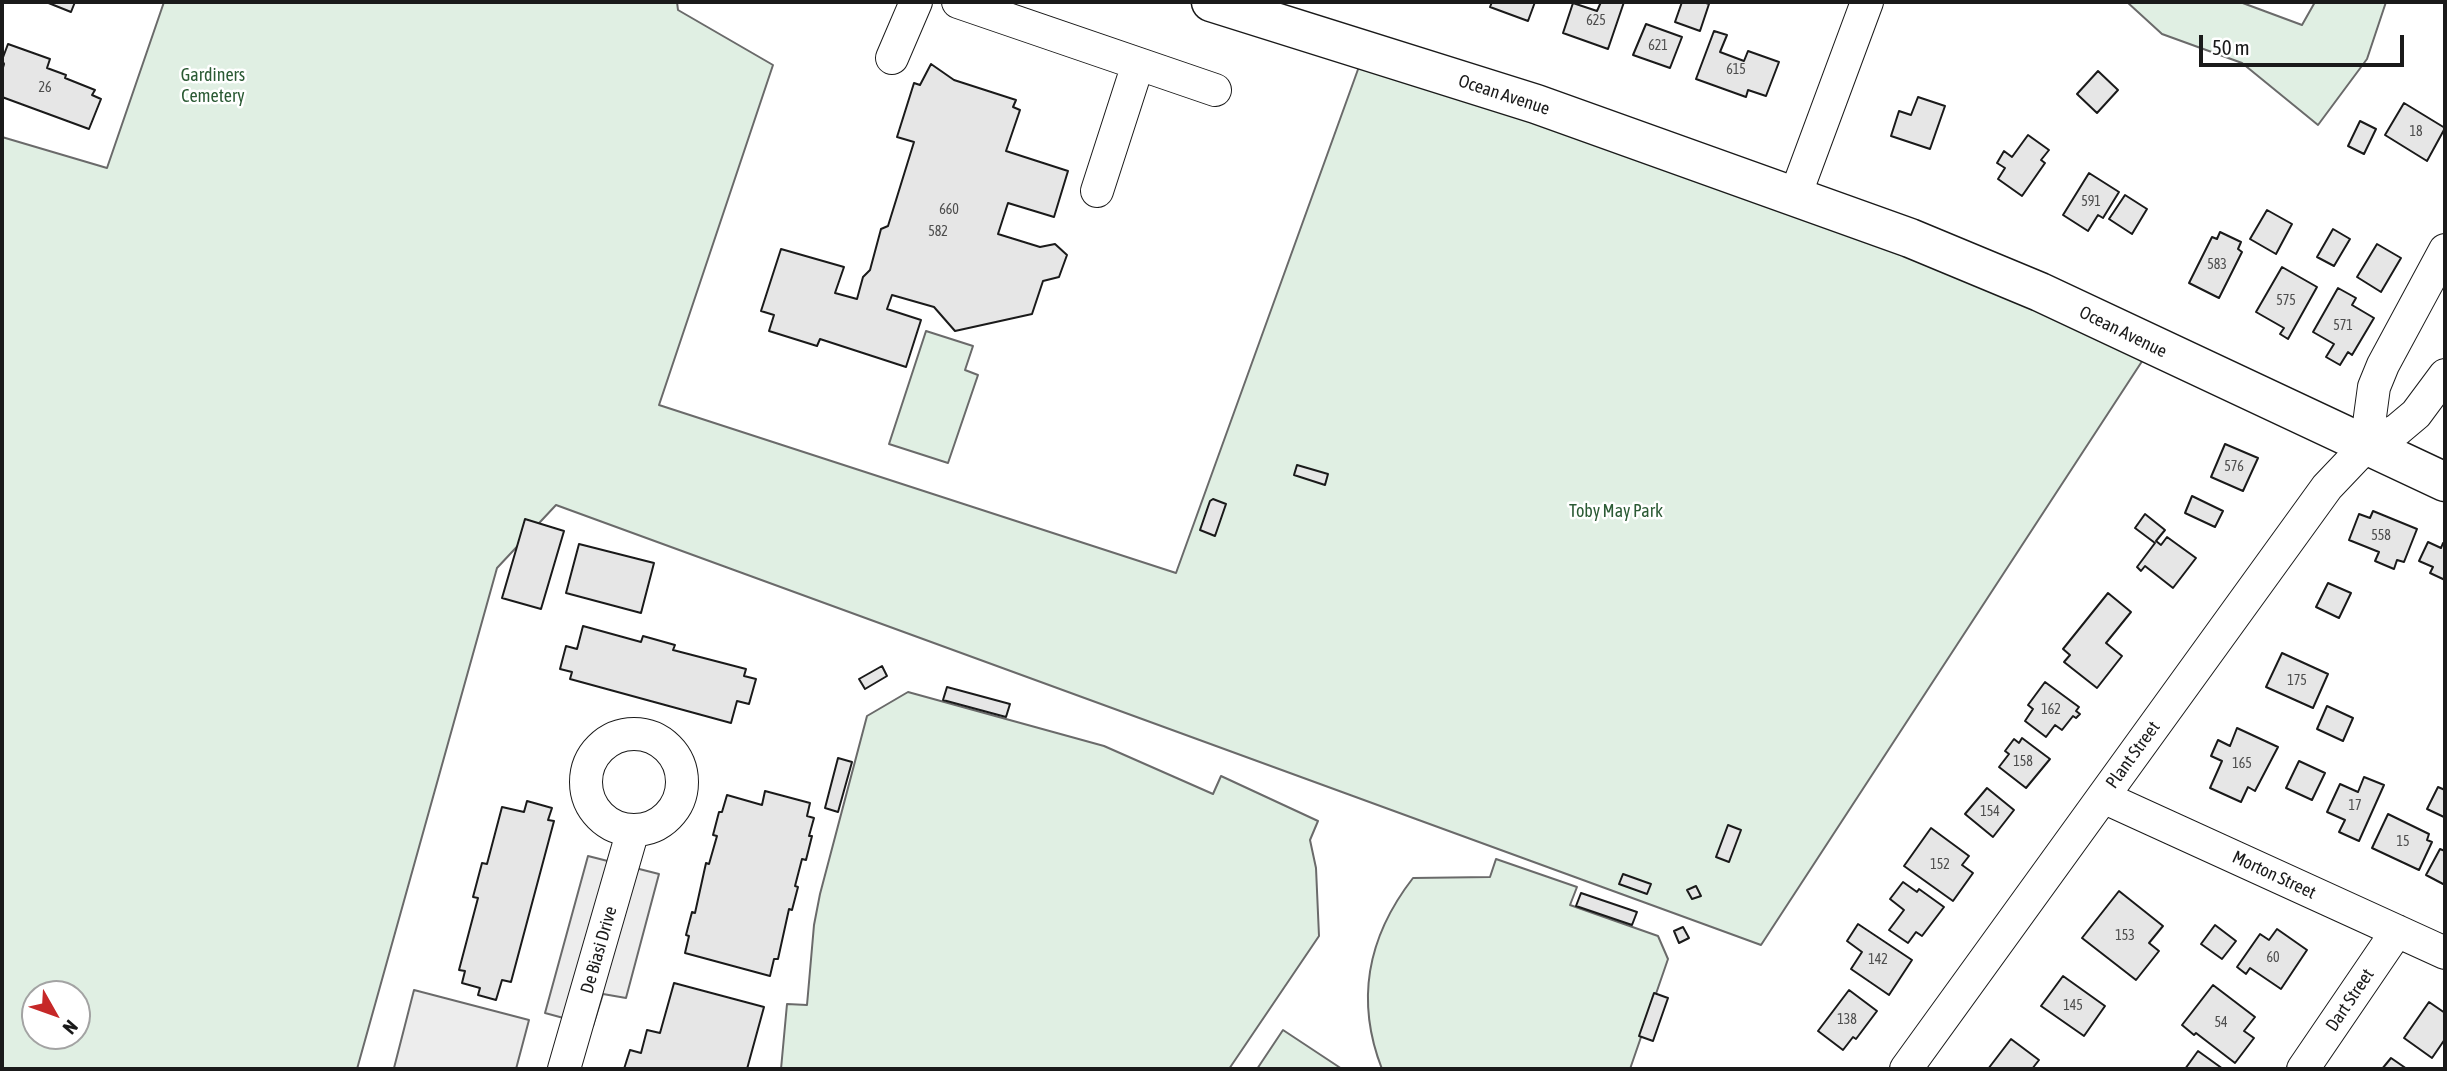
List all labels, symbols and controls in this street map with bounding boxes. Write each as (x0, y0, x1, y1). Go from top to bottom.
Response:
house number: 625 (1586, 13, 1606, 29)
scale bar (2202, 21, 2407, 65)
text: 50 m (2212, 35, 2250, 59)
house number: 621 (1648, 38, 1668, 54)
house number: 615 (1726, 62, 1746, 78)
park label: Gardiners Cemetery (181, 64, 245, 106)
street label: Ocean Avenue (1456, 70, 1552, 120)
house number: 26 (38, 80, 52, 96)
house number: 18 (2409, 124, 2423, 140)
house number: 591 (2081, 194, 2101, 210)
house number: 660 (939, 202, 959, 218)
house number: 582 (928, 224, 948, 240)
house number: 583 (2207, 257, 2227, 273)
house number: 575 (2276, 293, 2296, 309)
street label: Ocean Avenue (2076, 302, 2170, 362)
house number: 571 (2333, 318, 2353, 334)
house number: 576 (2224, 459, 2244, 475)
park label: Toby May Park (1569, 500, 1663, 522)
house number: 558 (2371, 528, 2391, 544)
house number: 175 (2287, 673, 2307, 689)
house number: 162 (2041, 702, 2061, 718)
street label: Plant Street (2101, 717, 2165, 793)
house number: 158 (2013, 754, 2033, 770)
house number: 165 (2232, 756, 2252, 772)
house number: 17 (2348, 798, 2362, 814)
house number: 154 (1980, 804, 2000, 820)
house number: 15 (2396, 834, 2410, 850)
street label: Morton Street (2229, 846, 2319, 904)
house number: 152 (1930, 857, 1950, 873)
street label: De Biasi Drive (576, 904, 622, 996)
house number: 153 (2115, 928, 2135, 944)
house number: 60 (2266, 950, 2280, 966)
house number: 142 (1868, 952, 1888, 968)
street label: Dart Street (2321, 965, 2379, 1035)
north arrow (21, 980, 91, 1050)
house number: 145 (2063, 998, 2083, 1014)
house number: 138 (1837, 1012, 1857, 1028)
house number: 54 (2214, 1015, 2228, 1031)
text: N (59, 1016, 83, 1039)

